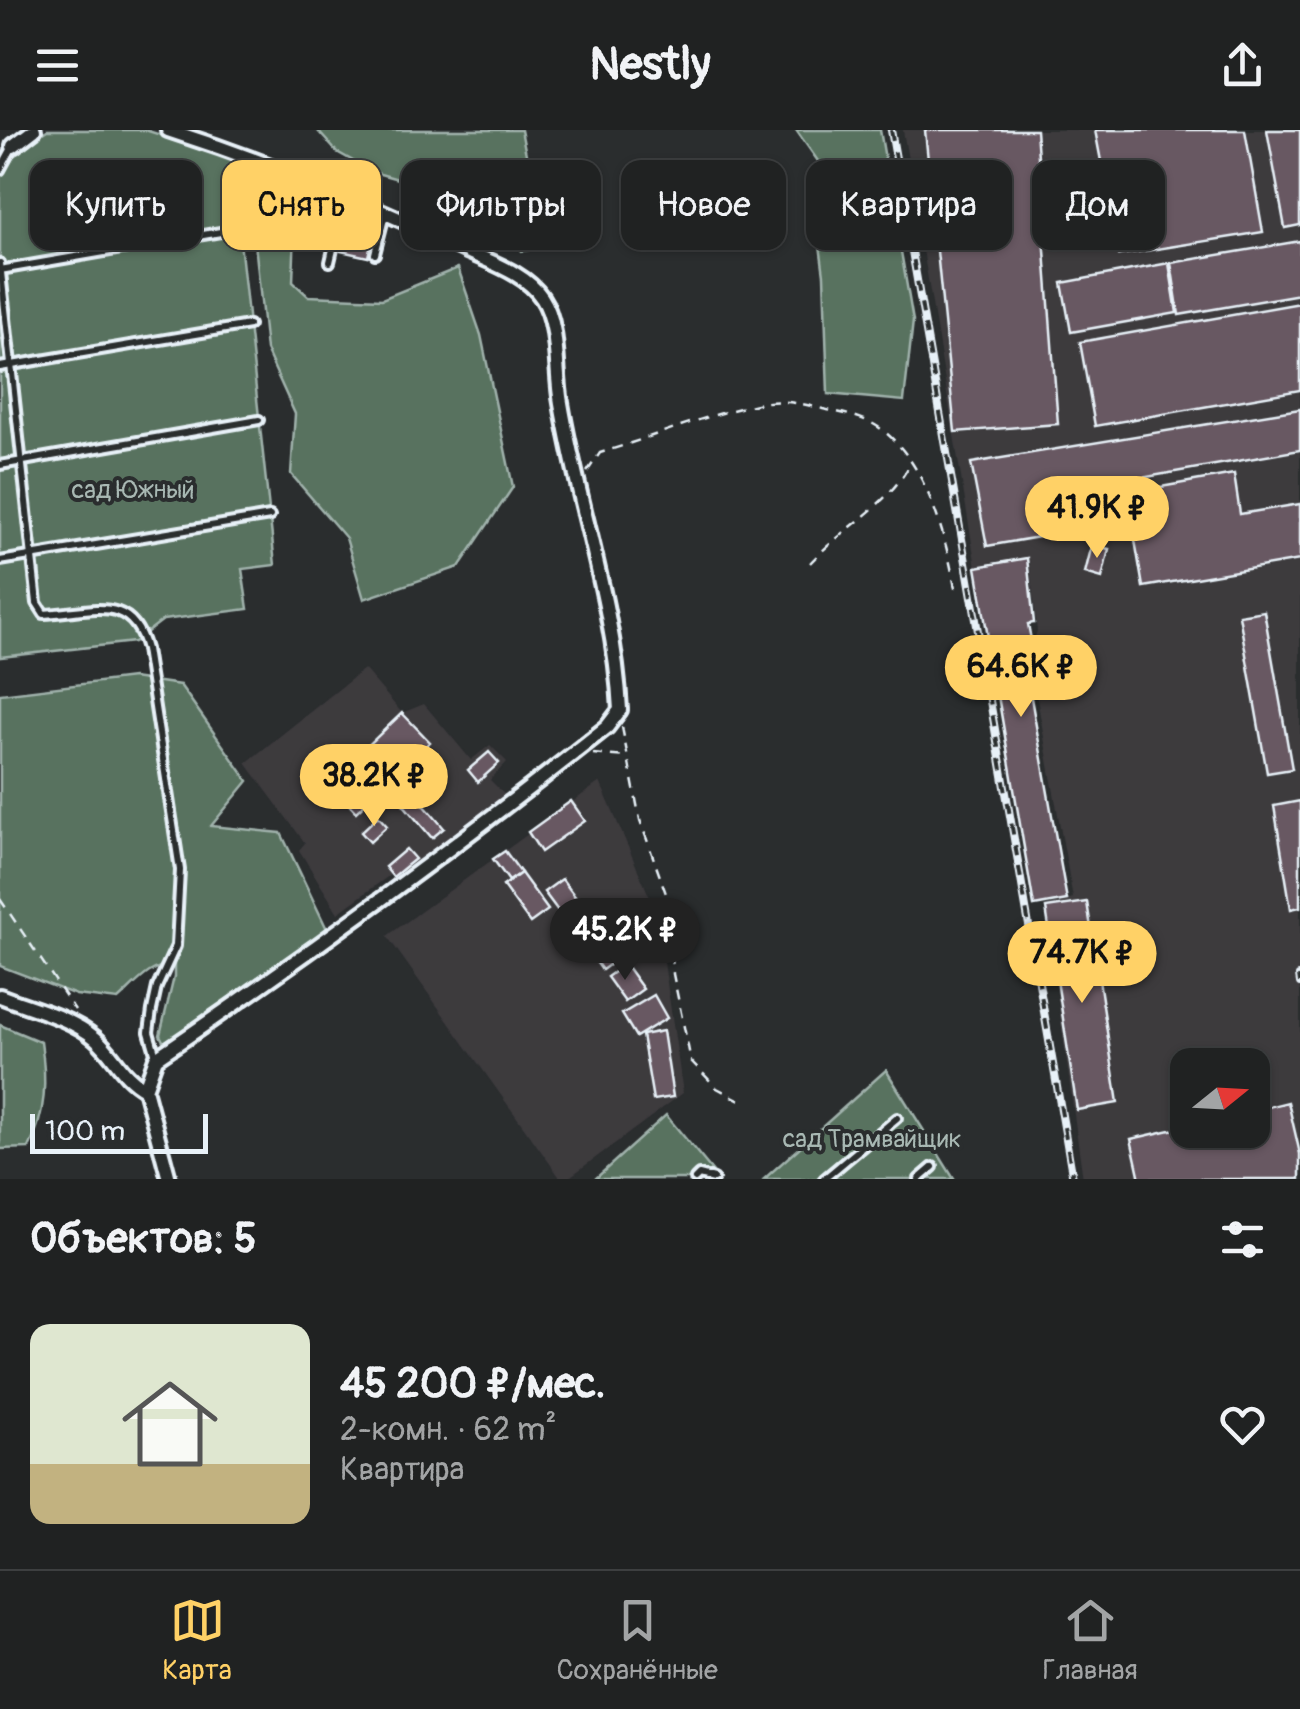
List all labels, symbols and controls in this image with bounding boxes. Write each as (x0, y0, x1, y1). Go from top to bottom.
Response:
text: Nestly (590, 37, 710, 93)
icon: menu (30, 38, 85, 93)
icon: share (1215, 38, 1270, 93)
chip: Купить (30, 160, 202, 250)
chip: Снять (222, 160, 381, 250)
chip: Фильтры (401, 160, 601, 250)
chip: Новое (621, 160, 786, 250)
chip: Квартира (806, 160, 1012, 250)
chip: Дом (1032, 160, 1165, 250)
park label: сад Южный (72, 475, 194, 506)
pin: 41.9K ₽ (1005, 476, 1189, 561)
text: 41.9K ₽ (1047, 488, 1147, 528)
pin: 64.6K ₽ (929, 635, 1113, 720)
text: 64.6K ₽ (967, 647, 1075, 687)
pin: 38.2K ₽ (282, 744, 466, 829)
text: 38.2K ₽ (322, 756, 426, 796)
pin: 45.2K ₽ (533, 898, 717, 983)
text: 45.2K ₽ (572, 910, 678, 950)
pin: 74.7K ₽ (990, 921, 1174, 1006)
text: 74.7K ₽ (1030, 933, 1134, 973)
north arrow (1170, 1048, 1270, 1148)
map controls (1170, 1048, 1270, 1148)
scale bar (30, 1109, 208, 1154)
text: 100 m (45, 1114, 125, 1149)
park label: сад Трамвайщик (783, 1124, 961, 1155)
icon: filters (1215, 1212, 1270, 1267)
text: Объектов: 5 (30, 1213, 257, 1265)
text: 45 200 ₽/мес. (340, 1358, 605, 1410)
icon: home (110, 1364, 230, 1484)
icon: heart (1215, 1397, 1270, 1452)
text: 2-комн. · 62 m² (340, 1410, 556, 1450)
text: Квартира (340, 1450, 464, 1490)
tab: Карта (162, 1593, 232, 1688)
tab: Сохранённые (556, 1593, 718, 1688)
tab: Главная (1043, 1593, 1138, 1688)

